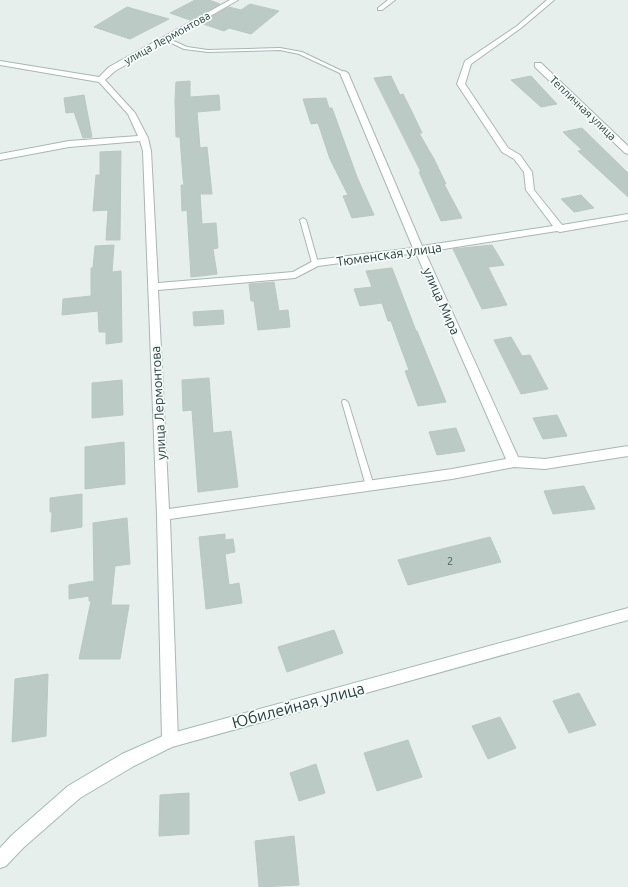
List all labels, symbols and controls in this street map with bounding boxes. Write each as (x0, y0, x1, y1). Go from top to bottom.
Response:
street label: улица Лермонтова (122, 9, 212, 67)
street label: Тепличная улица (547, 73, 619, 143)
street label: Тюменская улица (336, 240, 442, 268)
street label: улица Мира (421, 265, 463, 337)
street label: улица Лермонтова (148, 346, 168, 460)
house number: 2 (447, 555, 453, 567)
street label: Юбилейная улица (230, 679, 366, 731)

